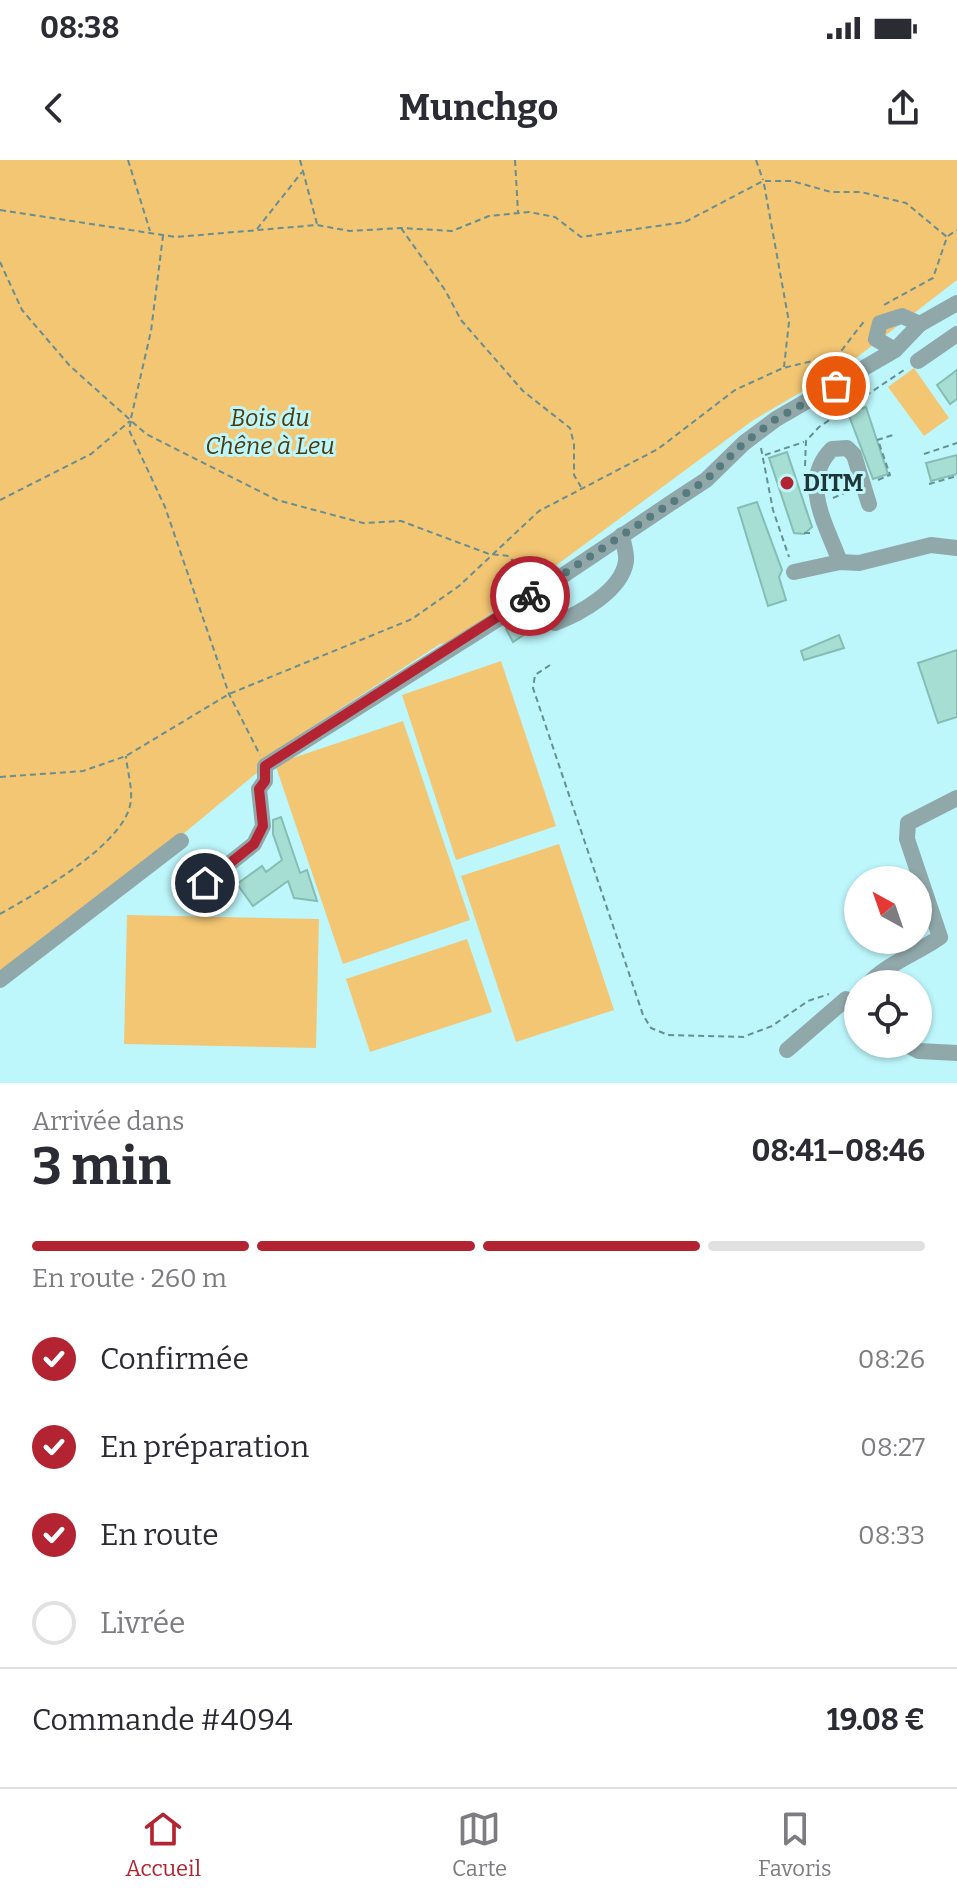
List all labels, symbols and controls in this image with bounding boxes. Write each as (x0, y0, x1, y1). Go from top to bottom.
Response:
text: 08:38 (40, 10, 119, 46)
icon: back (32, 86, 76, 130)
text: Munchgo (399, 86, 558, 130)
icon: share (881, 86, 925, 130)
pin (802, 352, 870, 420)
icon: bag (814, 364, 858, 408)
park label: Bois du Chêne à Leu (205, 404, 335, 460)
place label: DITM (803, 469, 864, 497)
marker: DITM (778, 474, 796, 492)
courier (490, 556, 570, 636)
icon: bike (508, 574, 552, 618)
pin (171, 849, 239, 917)
icon: home (183, 861, 227, 905)
north arrow (844, 866, 932, 954)
map controls (844, 866, 932, 1058)
button: locate (844, 970, 932, 1058)
text: Arrivée dans (32, 1106, 185, 1137)
text: 08:41–08:46 (751, 1133, 925, 1169)
text: 3 min (32, 1135, 171, 1198)
text: En route · 260 m (32, 1263, 227, 1294)
icon: check (32, 1337, 76, 1381)
text: Confirmée (100, 1341, 249, 1377)
text: 08:26 (858, 1344, 925, 1375)
icon: check (32, 1425, 76, 1469)
text: En préparation (100, 1429, 309, 1465)
text: 08:27 (860, 1432, 925, 1463)
icon: check (32, 1513, 76, 1557)
text: En route (100, 1517, 219, 1553)
text: 08:33 (858, 1520, 925, 1551)
text: Livrée (100, 1605, 186, 1641)
text: Commande #4094 (32, 1702, 293, 1738)
text: 19.08 € (827, 1702, 925, 1738)
tab: Accueil (125, 1807, 201, 1882)
tab: Carte (452, 1807, 507, 1882)
tab: Favoris (758, 1807, 832, 1882)

